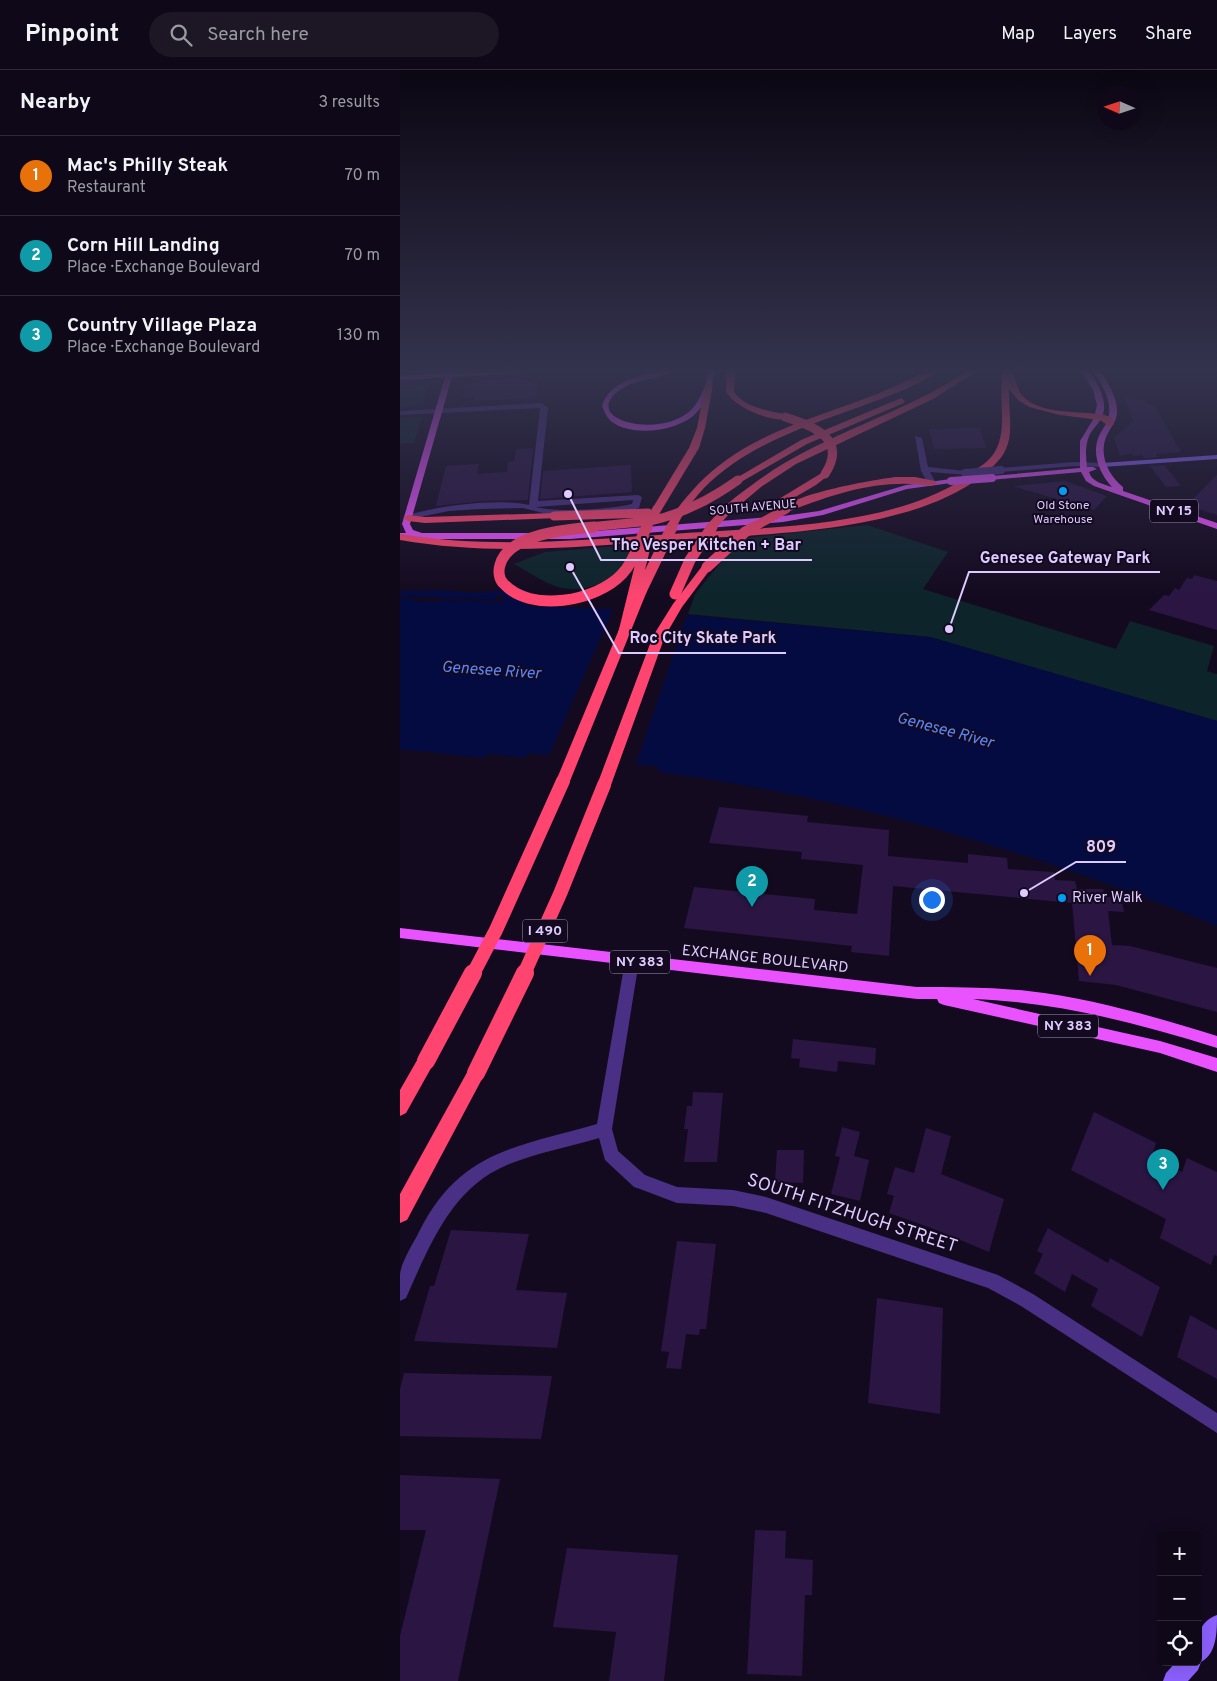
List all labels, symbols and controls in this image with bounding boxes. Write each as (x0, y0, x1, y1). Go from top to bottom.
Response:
search box (149, 12, 499, 57)
text: Pinpoint (25, 20, 119, 50)
icon: search (167, 21, 195, 49)
text: Search here (207, 23, 309, 47)
text: Map (1001, 23, 1035, 46)
text: Layers (1063, 23, 1117, 46)
text: Share (1145, 23, 1192, 46)
north arrow (1097, 85, 1142, 130)
text: Nearby (20, 89, 91, 116)
text: 3 results (318, 93, 380, 113)
text: Mac's Philly Steak (67, 154, 228, 178)
text: 1 (33, 166, 39, 186)
text: 70 m (345, 166, 380, 186)
text: Restaurant (67, 178, 146, 198)
text: Corn Hill Landing (67, 234, 220, 258)
text: 2 (31, 246, 41, 266)
text: 70 m (345, 246, 380, 266)
text: Place · Exchange Boulevard (67, 258, 260, 278)
text: Country Village Plaza (67, 314, 257, 338)
text: 3 (31, 326, 41, 346)
text: 130 m (337, 326, 380, 346)
text: Place · Exchange Boulevard (67, 338, 260, 358)
marker: Old Stone Warehouse (1057, 485, 1069, 497)
street label: SOUTH AVENUE (709, 496, 797, 520)
place label: Old Stone Warehouse (1033, 498, 1093, 528)
road number: NY 15 (1150, 500, 1198, 522)
callout: The Vesper Kitchen + Bar (601, 529, 812, 560)
text: The Vesper Kitchen + Bar (611, 536, 801, 556)
callout: Genesee Gateway Park (969, 541, 1160, 572)
text: Genesee Gateway Park (980, 549, 1150, 569)
callout: Roc City Skate Park (619, 622, 786, 653)
text: Roc City Skate Park (630, 629, 776, 649)
water label: Genesee River (441, 658, 543, 685)
water label: Genesee River (894, 708, 997, 754)
callout: 809 (1076, 831, 1126, 862)
text: 809 (1086, 838, 1116, 858)
pin: 2 (736, 866, 768, 907)
your location (919, 887, 945, 913)
place label: River Walk (1072, 889, 1143, 908)
marker: River Walk (1056, 892, 1068, 904)
road number: I 490 (522, 919, 568, 942)
pin: 1 (1074, 935, 1106, 976)
street label: EXCHANGE BOULEVARD (681, 942, 849, 978)
road number: NY 383 (610, 950, 670, 974)
road number: NY 383 (1038, 1014, 1098, 1038)
pin: 3 (1147, 1149, 1179, 1190)
street label: SOUTH FITZHUGH STREET (744, 1169, 960, 1259)
map controls (1157, 1531, 1202, 1666)
button: + (1157, 1531, 1202, 1576)
button: − (1157, 1576, 1202, 1621)
button: locate (1157, 1621, 1202, 1666)

